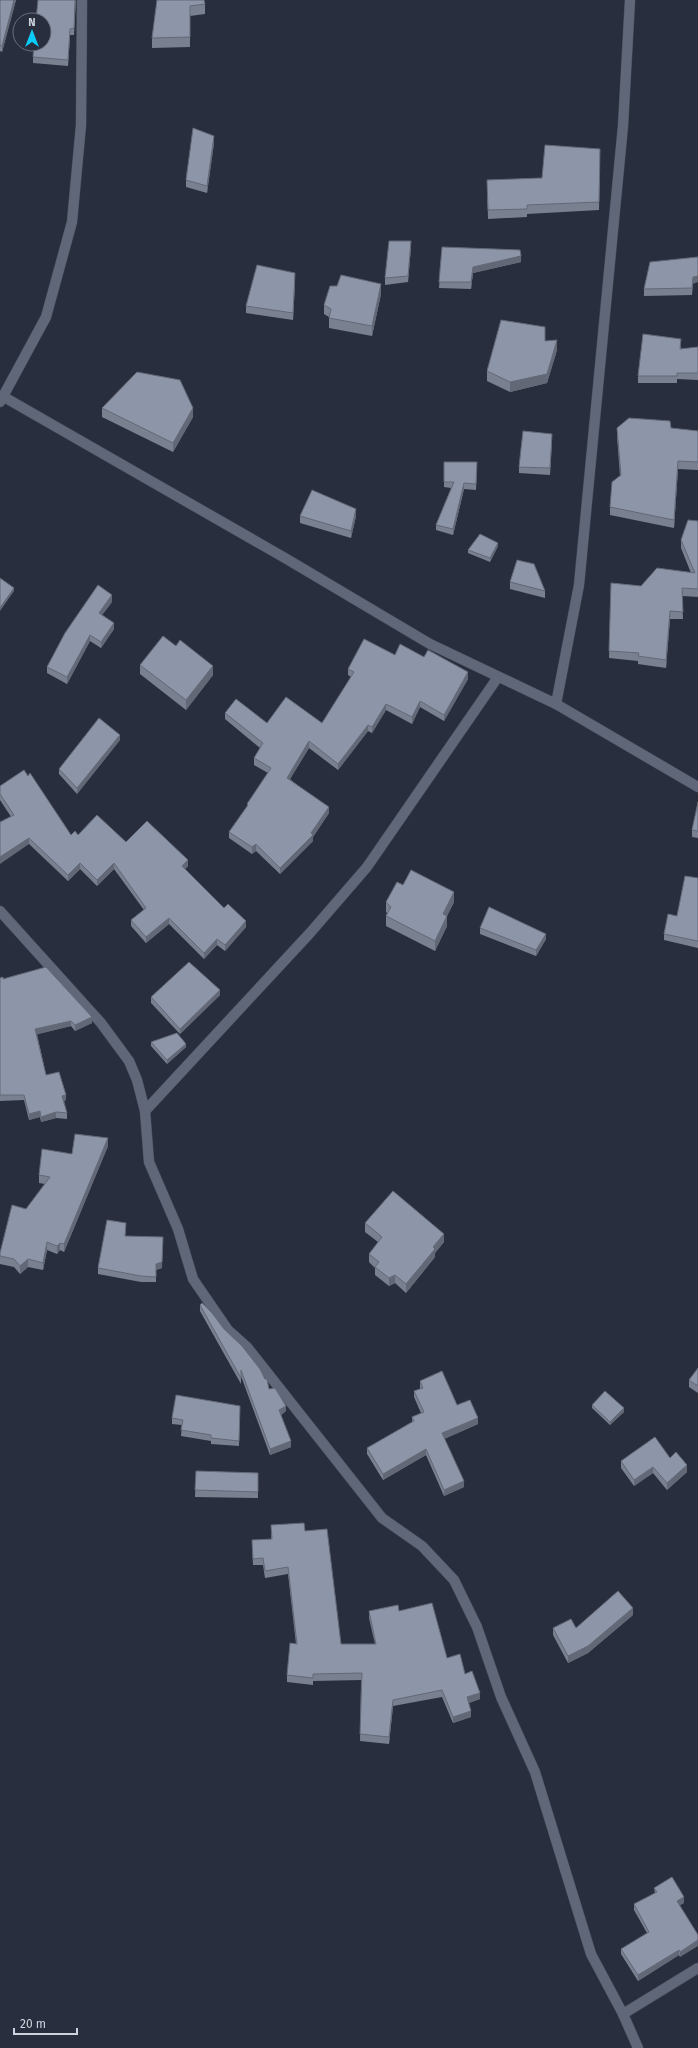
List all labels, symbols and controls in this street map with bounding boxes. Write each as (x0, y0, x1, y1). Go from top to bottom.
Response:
north arrow (12, 12, 52, 52)
text: N (28, 16, 36, 29)
scale bar (14, 2010, 77, 2036)
text: 20 m (20, 2017, 46, 2031)

